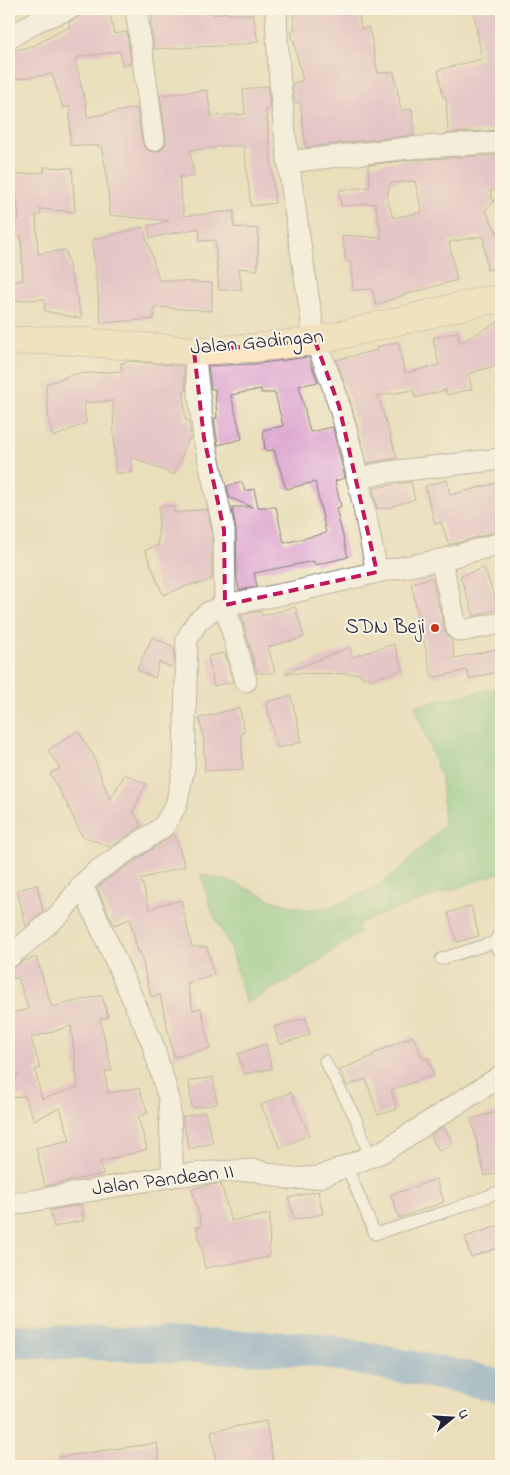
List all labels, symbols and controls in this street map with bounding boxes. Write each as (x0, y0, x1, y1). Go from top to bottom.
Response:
street label: Jalan Gadingan (189, 322, 325, 366)
place label: SDN Beji (345, 613, 425, 643)
marker: SDN Beji (429, 622, 441, 634)
street label: Jalan Pandean II (90, 1157, 236, 1205)
north arrow (428, 1392, 478, 1442)
text: U (452, 1407, 474, 1422)

